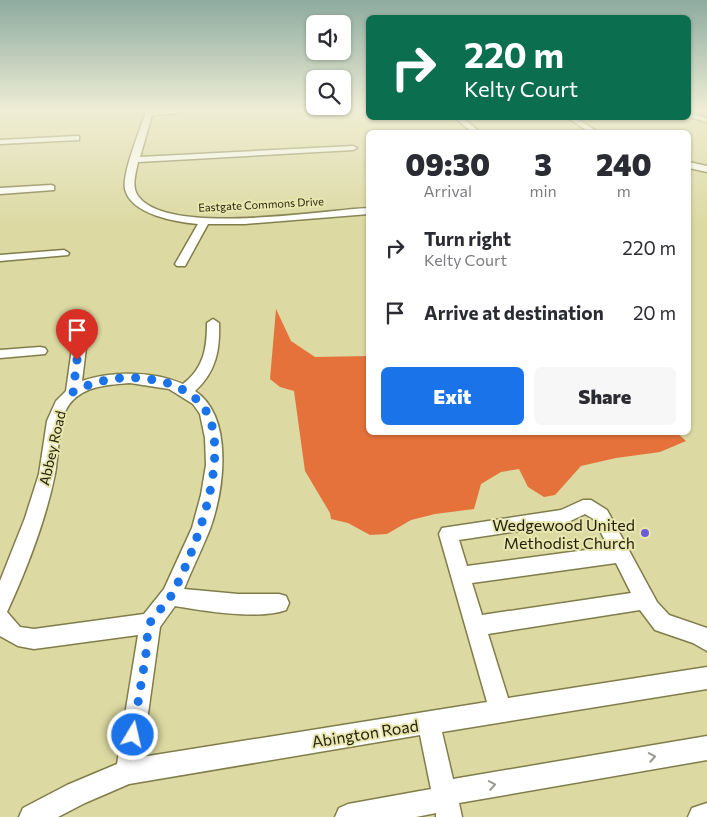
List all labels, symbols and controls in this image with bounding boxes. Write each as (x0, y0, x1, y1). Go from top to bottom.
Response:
map controls (306, 15, 351, 115)
button: sound (306, 15, 351, 60)
text: 220 m (464, 32, 564, 75)
icon: right (381, 35, 446, 100)
button: search (306, 70, 351, 115)
text: Kelty Court (464, 75, 578, 102)
text: 09:30 (405, 145, 490, 182)
text: 3 (534, 145, 552, 182)
text: 240 (596, 145, 652, 182)
text: Arrival (424, 181, 472, 200)
text: min (530, 181, 557, 200)
text: m (617, 181, 631, 200)
street label: Eastgate Commons Drive (198, 194, 324, 214)
text: Turn right (424, 227, 511, 250)
icon: right (381, 234, 409, 262)
text: 220 m (622, 236, 676, 259)
text: Kelty Court (424, 250, 507, 269)
icon: arrive (381, 299, 409, 327)
text: Arrive at destination (424, 301, 604, 324)
text: 20 m (633, 301, 676, 324)
pin (56, 309, 98, 360)
icon: arrive (63, 316, 91, 344)
button: Exit (381, 367, 524, 425)
button: Share (534, 367, 676, 425)
street label: Abbey Road (35, 409, 69, 487)
place label: Wedgewood United Methodist Church (492, 515, 635, 552)
marker: Wedgewood United Methodist Church (639, 527, 651, 539)
position arrow (106, 708, 158, 760)
street label: Abington Road (310, 715, 420, 751)
one-way arrow (648, 753, 656, 763)
one-way arrow (488, 780, 496, 790)

